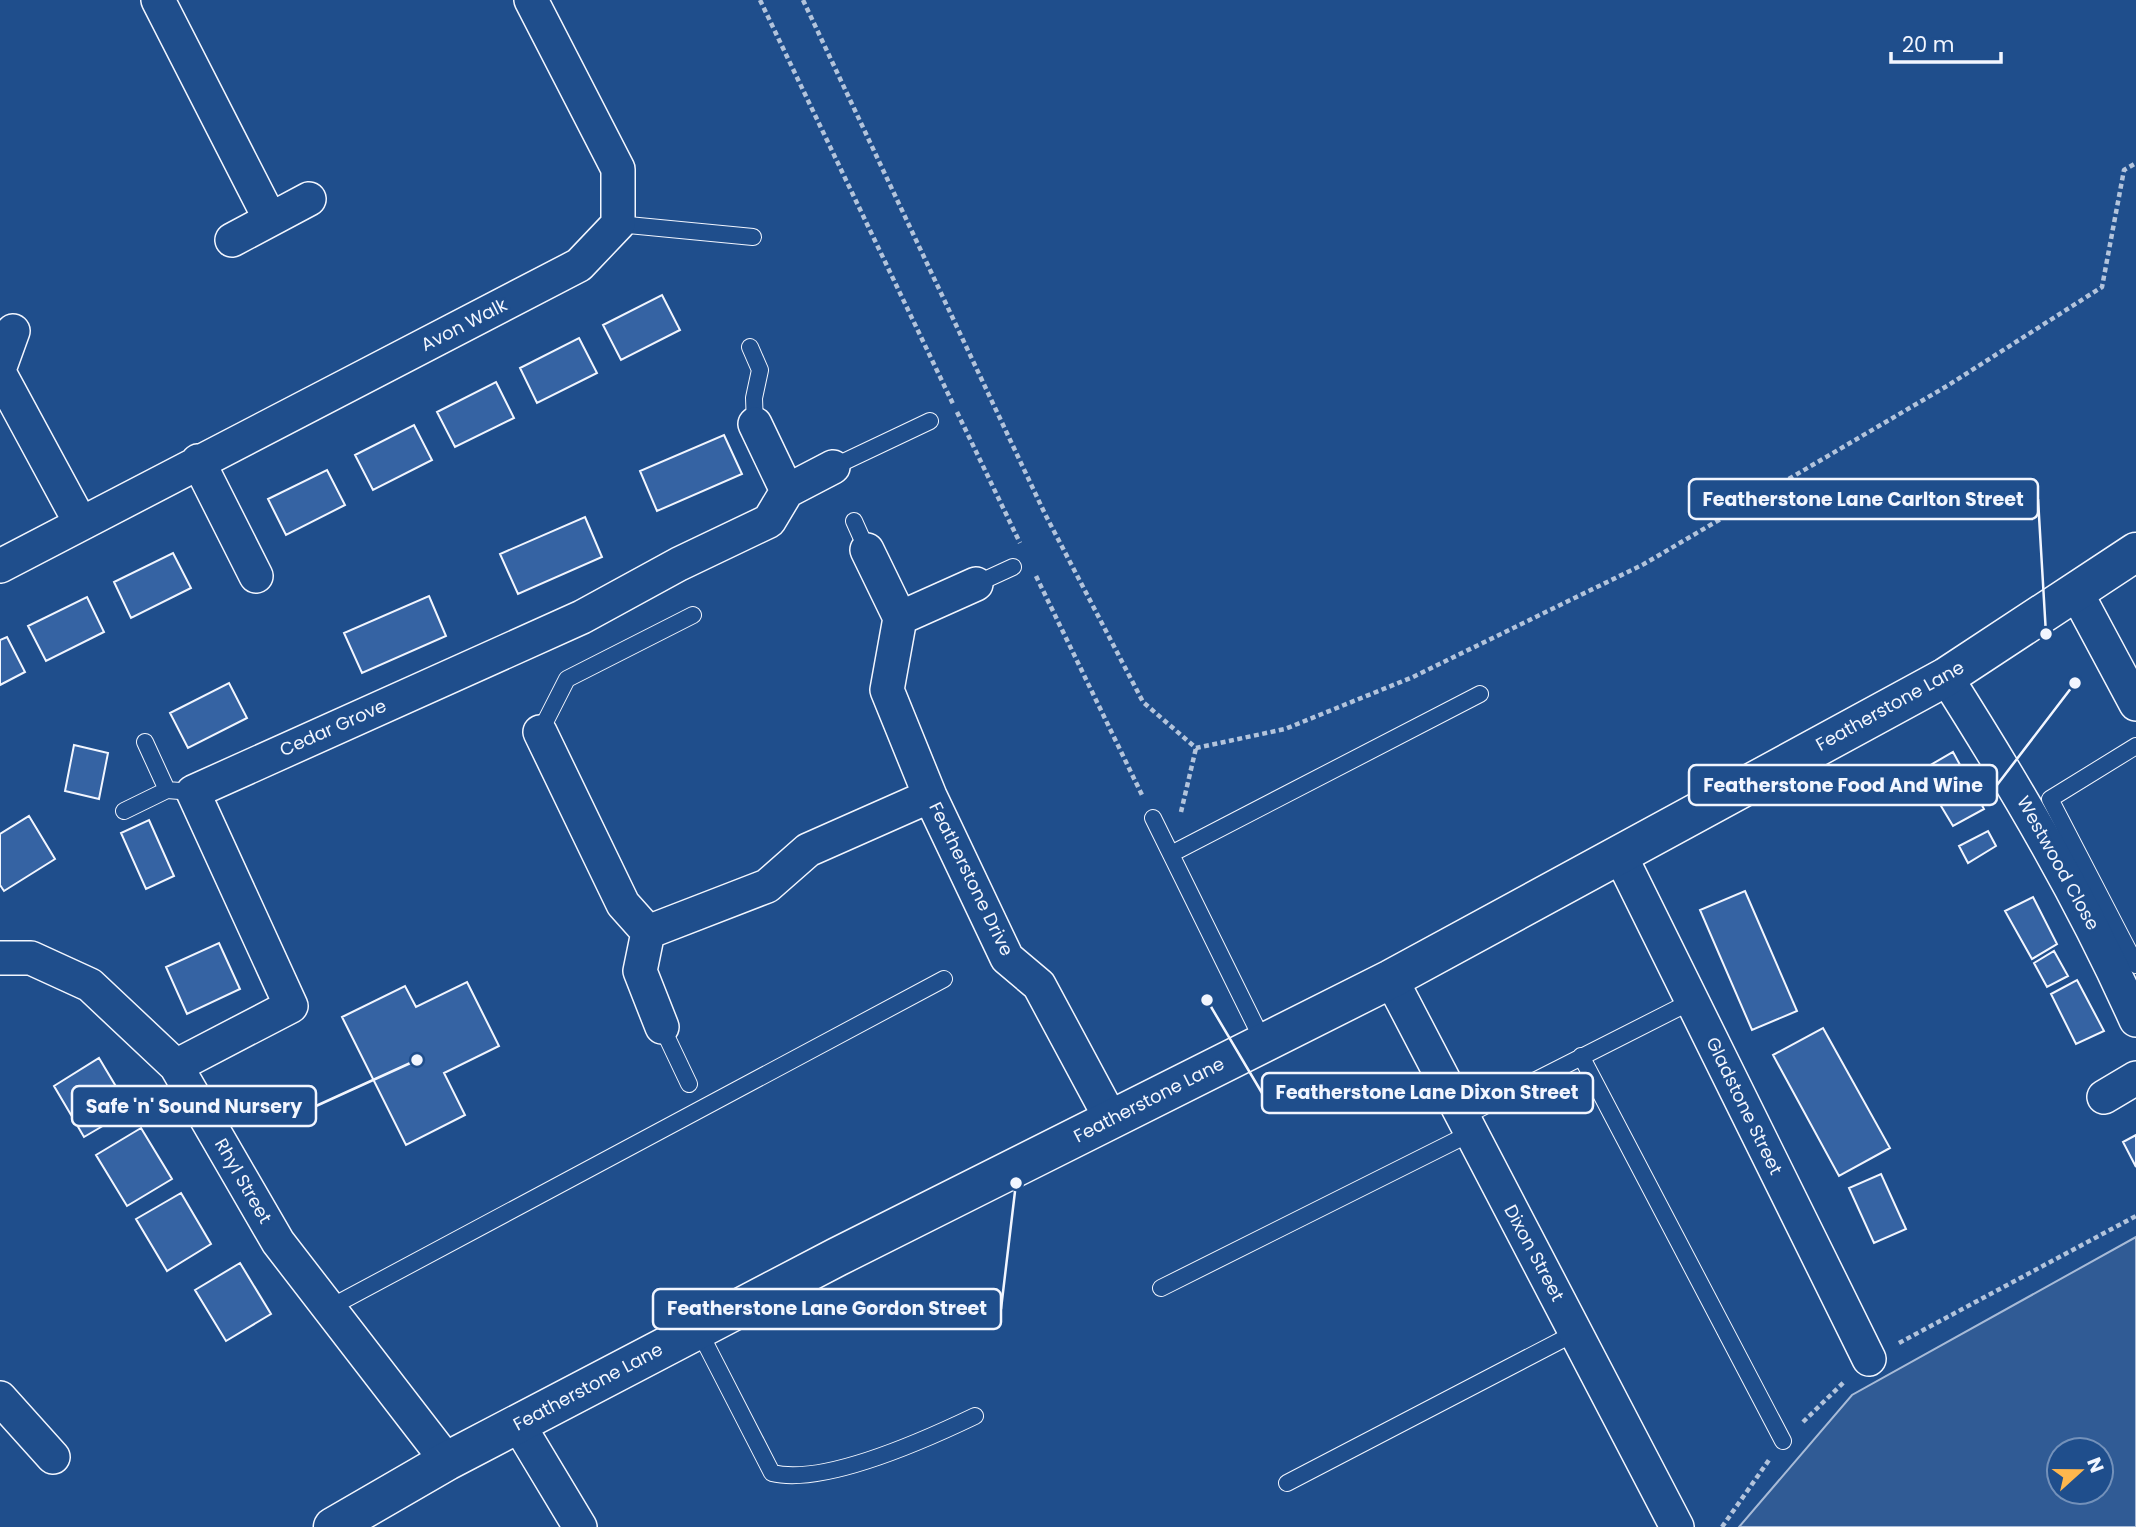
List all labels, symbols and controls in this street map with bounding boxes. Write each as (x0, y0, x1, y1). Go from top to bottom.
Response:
scale bar (1891, 21, 2001, 65)
text: 20 m (1902, 30, 1955, 59)
street label: Avon Walk (416, 292, 512, 357)
callout: Featherstone Lane Carlton Street (1689, 479, 2038, 519)
text: Featherstone Lane Carlton Street (1702, 486, 2024, 513)
street label: Featherstone Lane (1811, 654, 1968, 757)
street label: Cedar Grove (275, 693, 390, 762)
callout: Featherstone Food And Wine (1689, 765, 1997, 805)
text: Featherstone Food And Wine (1703, 772, 1983, 799)
street label: Westwood Close (2011, 791, 2106, 934)
street label: Featherstone Drive (923, 798, 1020, 960)
street label: Gladstone Street (1700, 1033, 1789, 1179)
street label: Featherstone Lane (1069, 1051, 1228, 1148)
callout: Featherstone Lane Dixon Street (1262, 1073, 1593, 1113)
text: Featherstone Lane Dixon Street (1276, 1079, 1579, 1106)
callout: Safe 'n' Sound Nursery (72, 1086, 316, 1126)
text: Safe 'n' Sound Nursery (86, 1093, 303, 1120)
street label: Rhyl Street (209, 1134, 278, 1228)
street label: Dixon Street (1498, 1200, 1570, 1306)
callout: Featherstone Lane Gordon Street (653, 1289, 1001, 1329)
text: Featherstone Lane Gordon Street (667, 1295, 987, 1322)
street label: Featherstone Lane (509, 1337, 667, 1437)
north arrow (2045, 1436, 2115, 1506)
text: N (2080, 1454, 2111, 1477)

